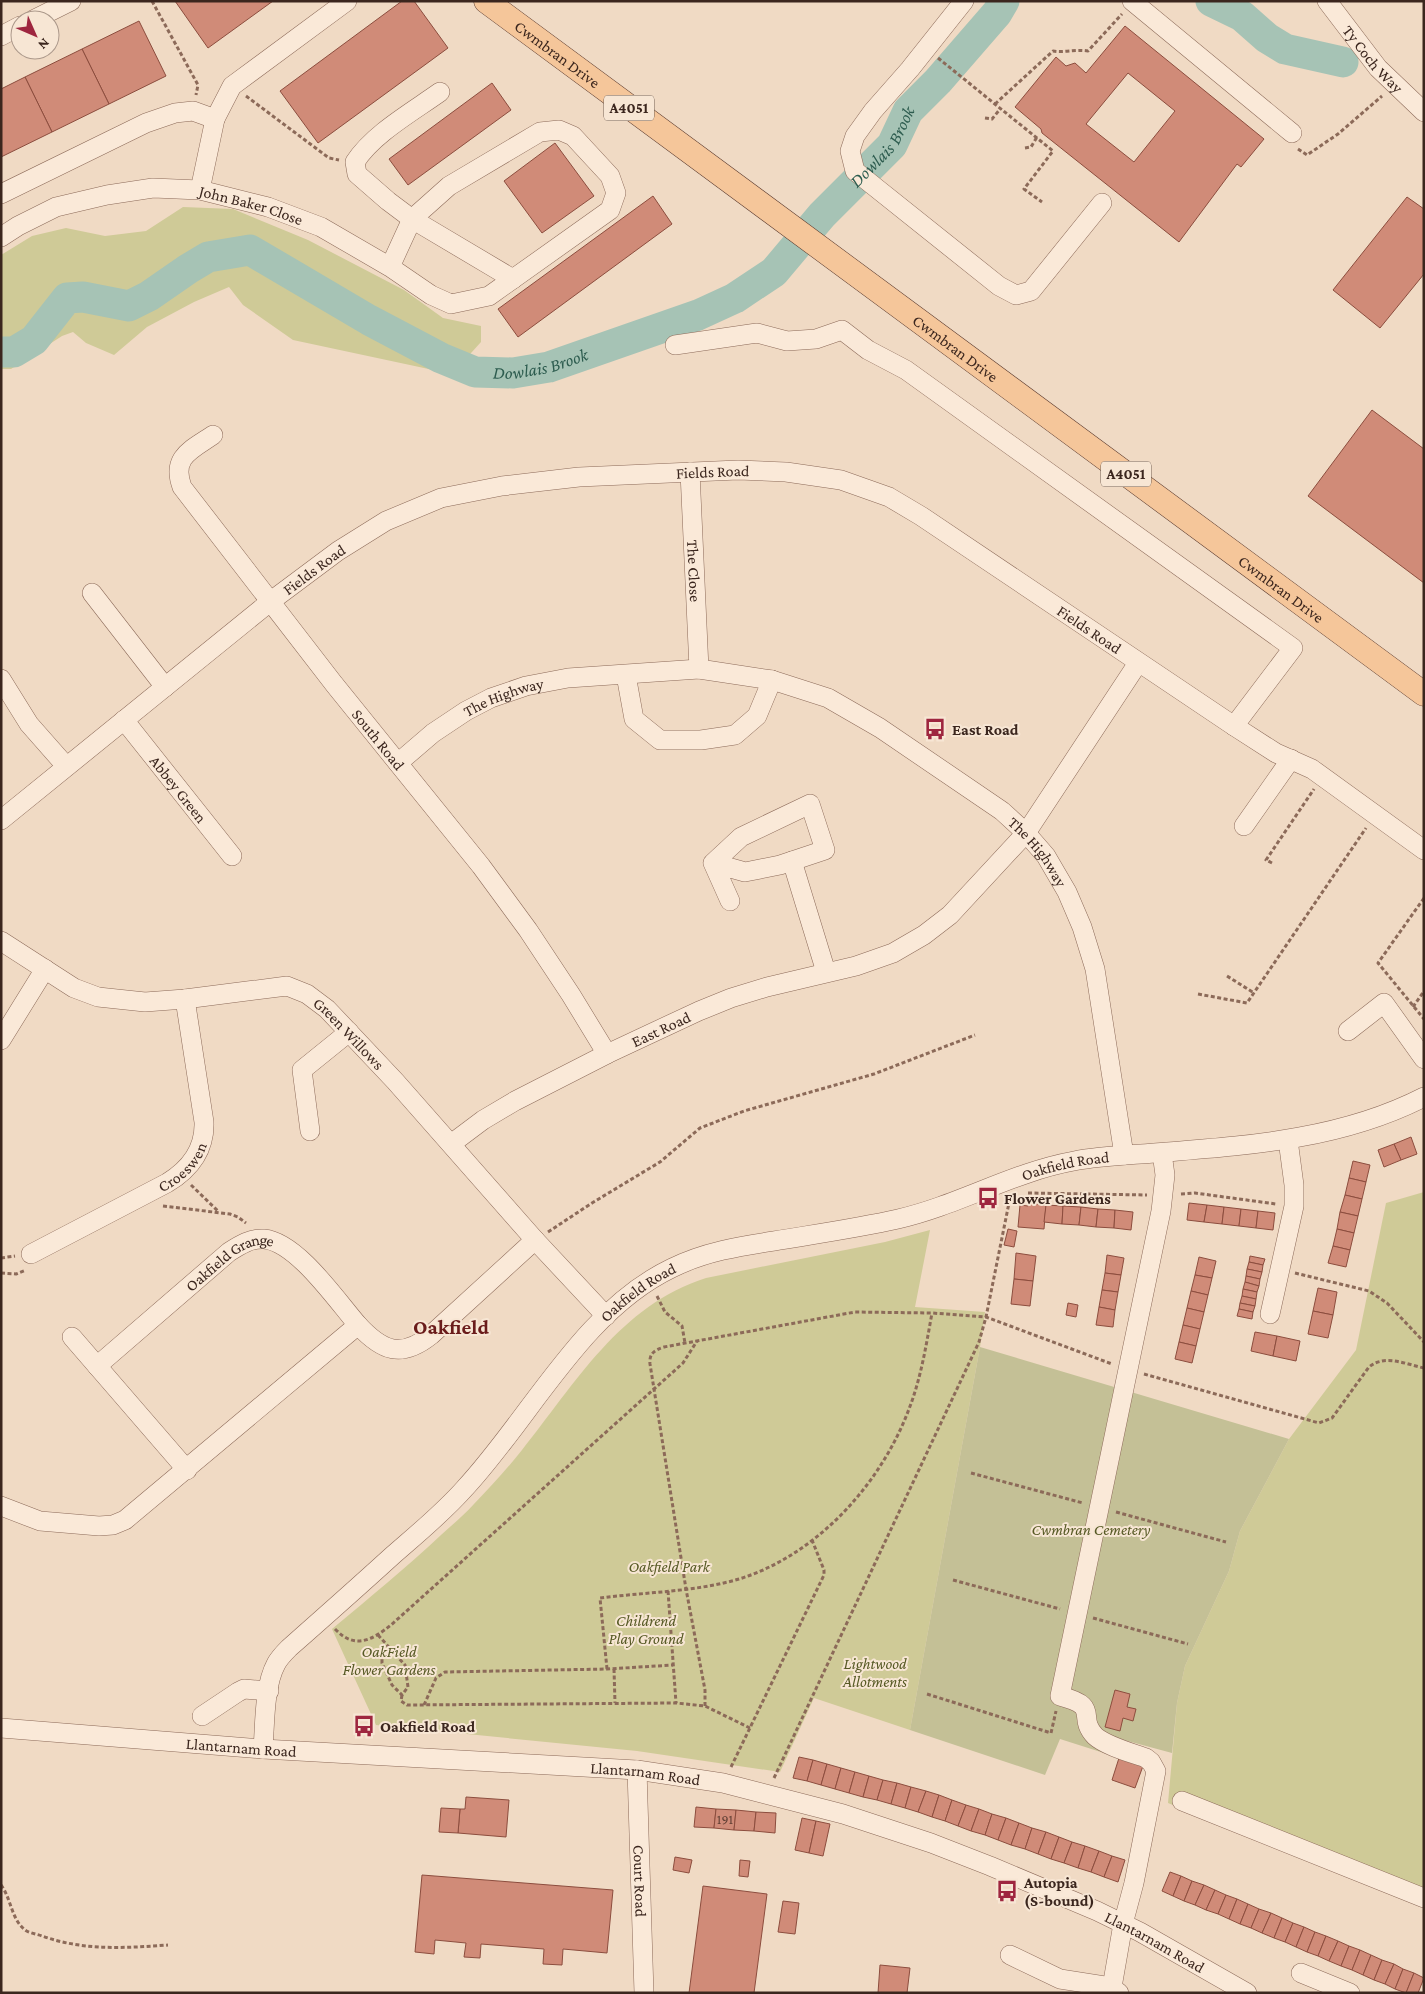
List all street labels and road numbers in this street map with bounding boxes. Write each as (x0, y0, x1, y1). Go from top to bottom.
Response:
street label: Cwmbran Drive (512, 17, 603, 91)
street label: Ty Coch Way (1340, 22, 1407, 97)
road number: A4051 (604, 96, 654, 120)
street label: John Baker Close (195, 181, 305, 228)
street label: Cwmbran Drive (910, 311, 1002, 385)
street label: Fields Road (676, 461, 750, 481)
road number: A4051 (1101, 462, 1151, 486)
street label: The Close (685, 539, 704, 602)
street label: Fields Road (279, 540, 348, 598)
street label: Cwmbran Drive (1236, 552, 1327, 626)
street label: Fields Road (1054, 602, 1125, 657)
street label: The Highway (460, 674, 545, 720)
street label: South Road (349, 705, 409, 774)
street label: Abbey Green (147, 752, 211, 826)
street label: The Highway (1005, 813, 1071, 891)
street label: Green Willows (311, 994, 388, 1073)
street label: East Road (629, 1008, 694, 1050)
street label: Croeswen (155, 1139, 210, 1195)
street label: Oakfield Road (1019, 1148, 1110, 1183)
street label: Oakfield Grange (182, 1230, 276, 1294)
street label: Oakfield Road (596, 1259, 679, 1325)
street label: Llantarnam Road (185, 1734, 298, 1759)
street label: Llantarnam Road (590, 1759, 702, 1788)
street label: Court Road (631, 1845, 650, 1918)
street label: Llantarnam Road (1102, 1908, 1208, 1976)

